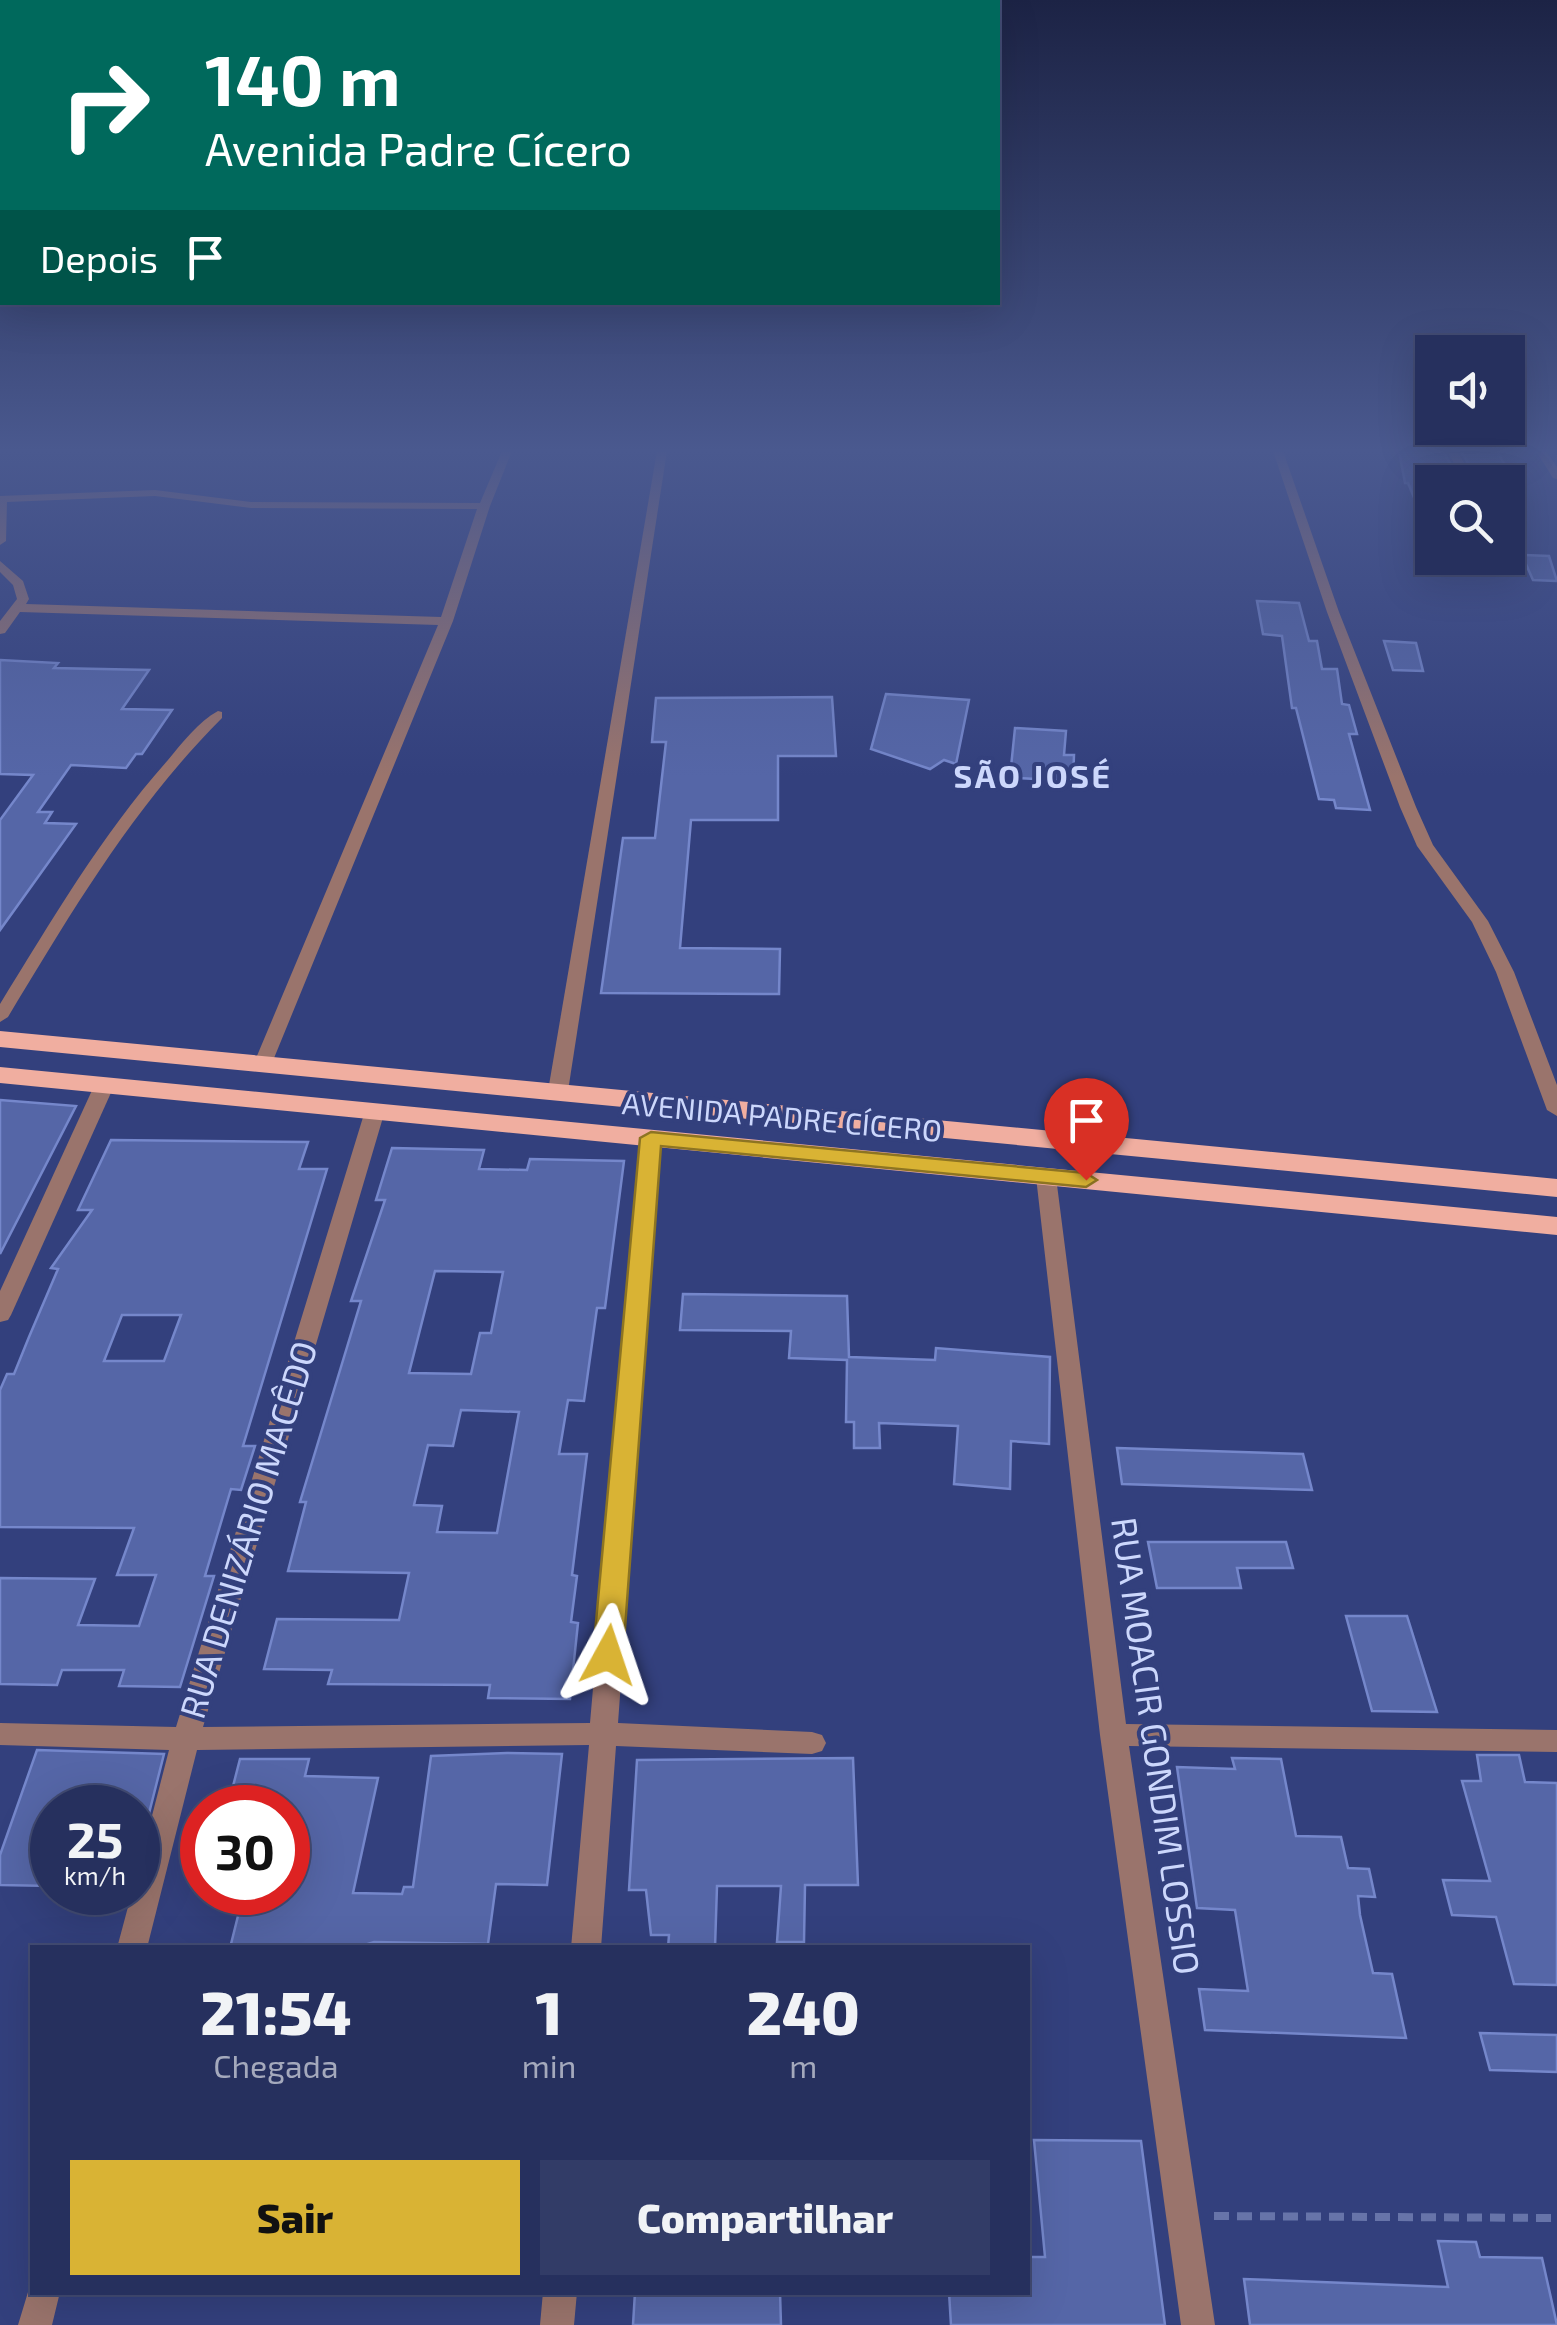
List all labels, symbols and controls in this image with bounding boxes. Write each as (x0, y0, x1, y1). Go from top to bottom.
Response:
text: 140 m (205, 36, 401, 120)
icon: right (40, 40, 170, 170)
text: Avenida Padre Cícero (205, 121, 632, 175)
icon: arrive (178, 230, 233, 285)
text: Depois (40, 235, 158, 281)
map controls (1415, 335, 1525, 575)
button: sound (1415, 335, 1525, 445)
button: search (1415, 465, 1525, 575)
district label: SÃO JOSÉ (954, 756, 1112, 794)
pin (1044, 1078, 1129, 1181)
street label: AVENIDA PADRE CÍCERO (621, 1084, 944, 1148)
icon: arrive (1059, 1093, 1114, 1148)
street label: RUA DENIZÁRIO MACÊDO (170, 1336, 325, 1723)
street label: RUA MOACIR GONDIM LOSSIO (1104, 1514, 1210, 1977)
position arrow (556, 1603, 660, 1707)
speed limit sign: 30 (180, 1785, 310, 1915)
text: 25 (67, 1808, 123, 1868)
text: km/h (64, 1860, 126, 1890)
text: 21:54 (200, 1975, 351, 2047)
text: 1 (535, 1975, 563, 2047)
text: 240 (747, 1975, 860, 2047)
text: Chegada (213, 2046, 338, 2084)
text: min (522, 2046, 576, 2084)
text: m (789, 2046, 817, 2084)
button: Sair (70, 2160, 520, 2275)
button: Compartilhar (540, 2160, 990, 2275)

